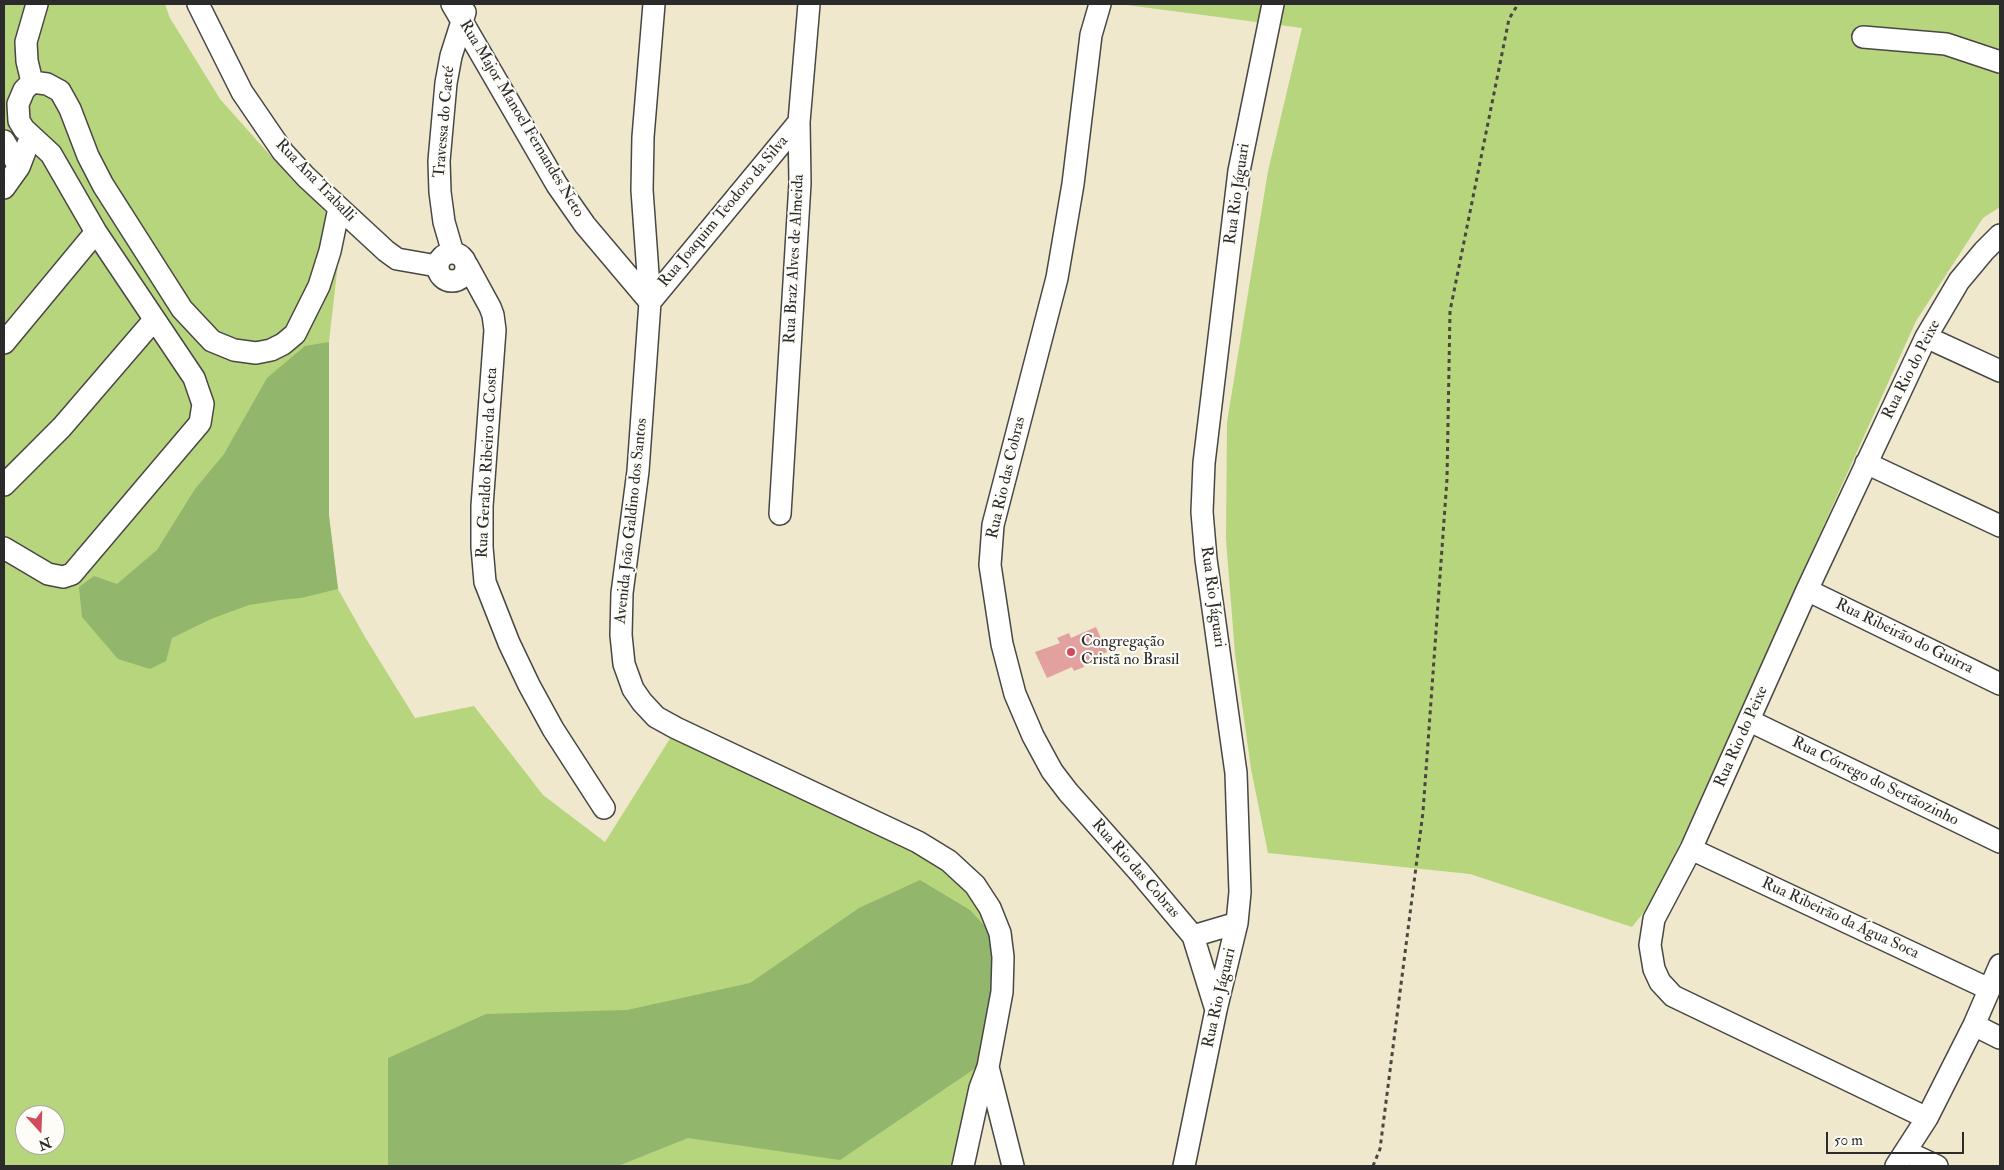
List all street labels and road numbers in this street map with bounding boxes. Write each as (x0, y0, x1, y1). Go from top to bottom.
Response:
street label: Rua Major Manoel Fernandes Neto (454, 17, 588, 221)
street label: Travessa do Caeté (431, 65, 459, 179)
street label: Rua Joaquim Teodoro da Silva (655, 132, 793, 292)
street label: Rua Ana Traballi (271, 136, 359, 226)
street label: Rua Rio Jáguari (1221, 142, 1255, 246)
street label: Rua Braz Alves de Almeida (781, 174, 809, 344)
street label: Rua Rio do Peixe (1879, 317, 1945, 423)
street label: Rua Geraldo Ribeiro da Costa (473, 367, 503, 559)
street label: Rua Rio das Cobras (984, 415, 1030, 541)
street label: Avenida João Galdino dos Santos (612, 417, 652, 625)
street label: Rua Rio Jáguari (1195, 545, 1229, 649)
street label: Rua Ribeirão do Guirra (1832, 595, 1976, 679)
street label: Rua Rio do Peixe (1711, 683, 1773, 791)
street label: Rua Córrego do Sertãozinho (1789, 733, 1961, 831)
street label: Rua Rio das Cobras (1087, 816, 1183, 922)
street label: Rua Ribeirão da Água Soca (1758, 874, 1922, 964)
street label: Rua Rio Jáguari (1199, 946, 1241, 1050)

